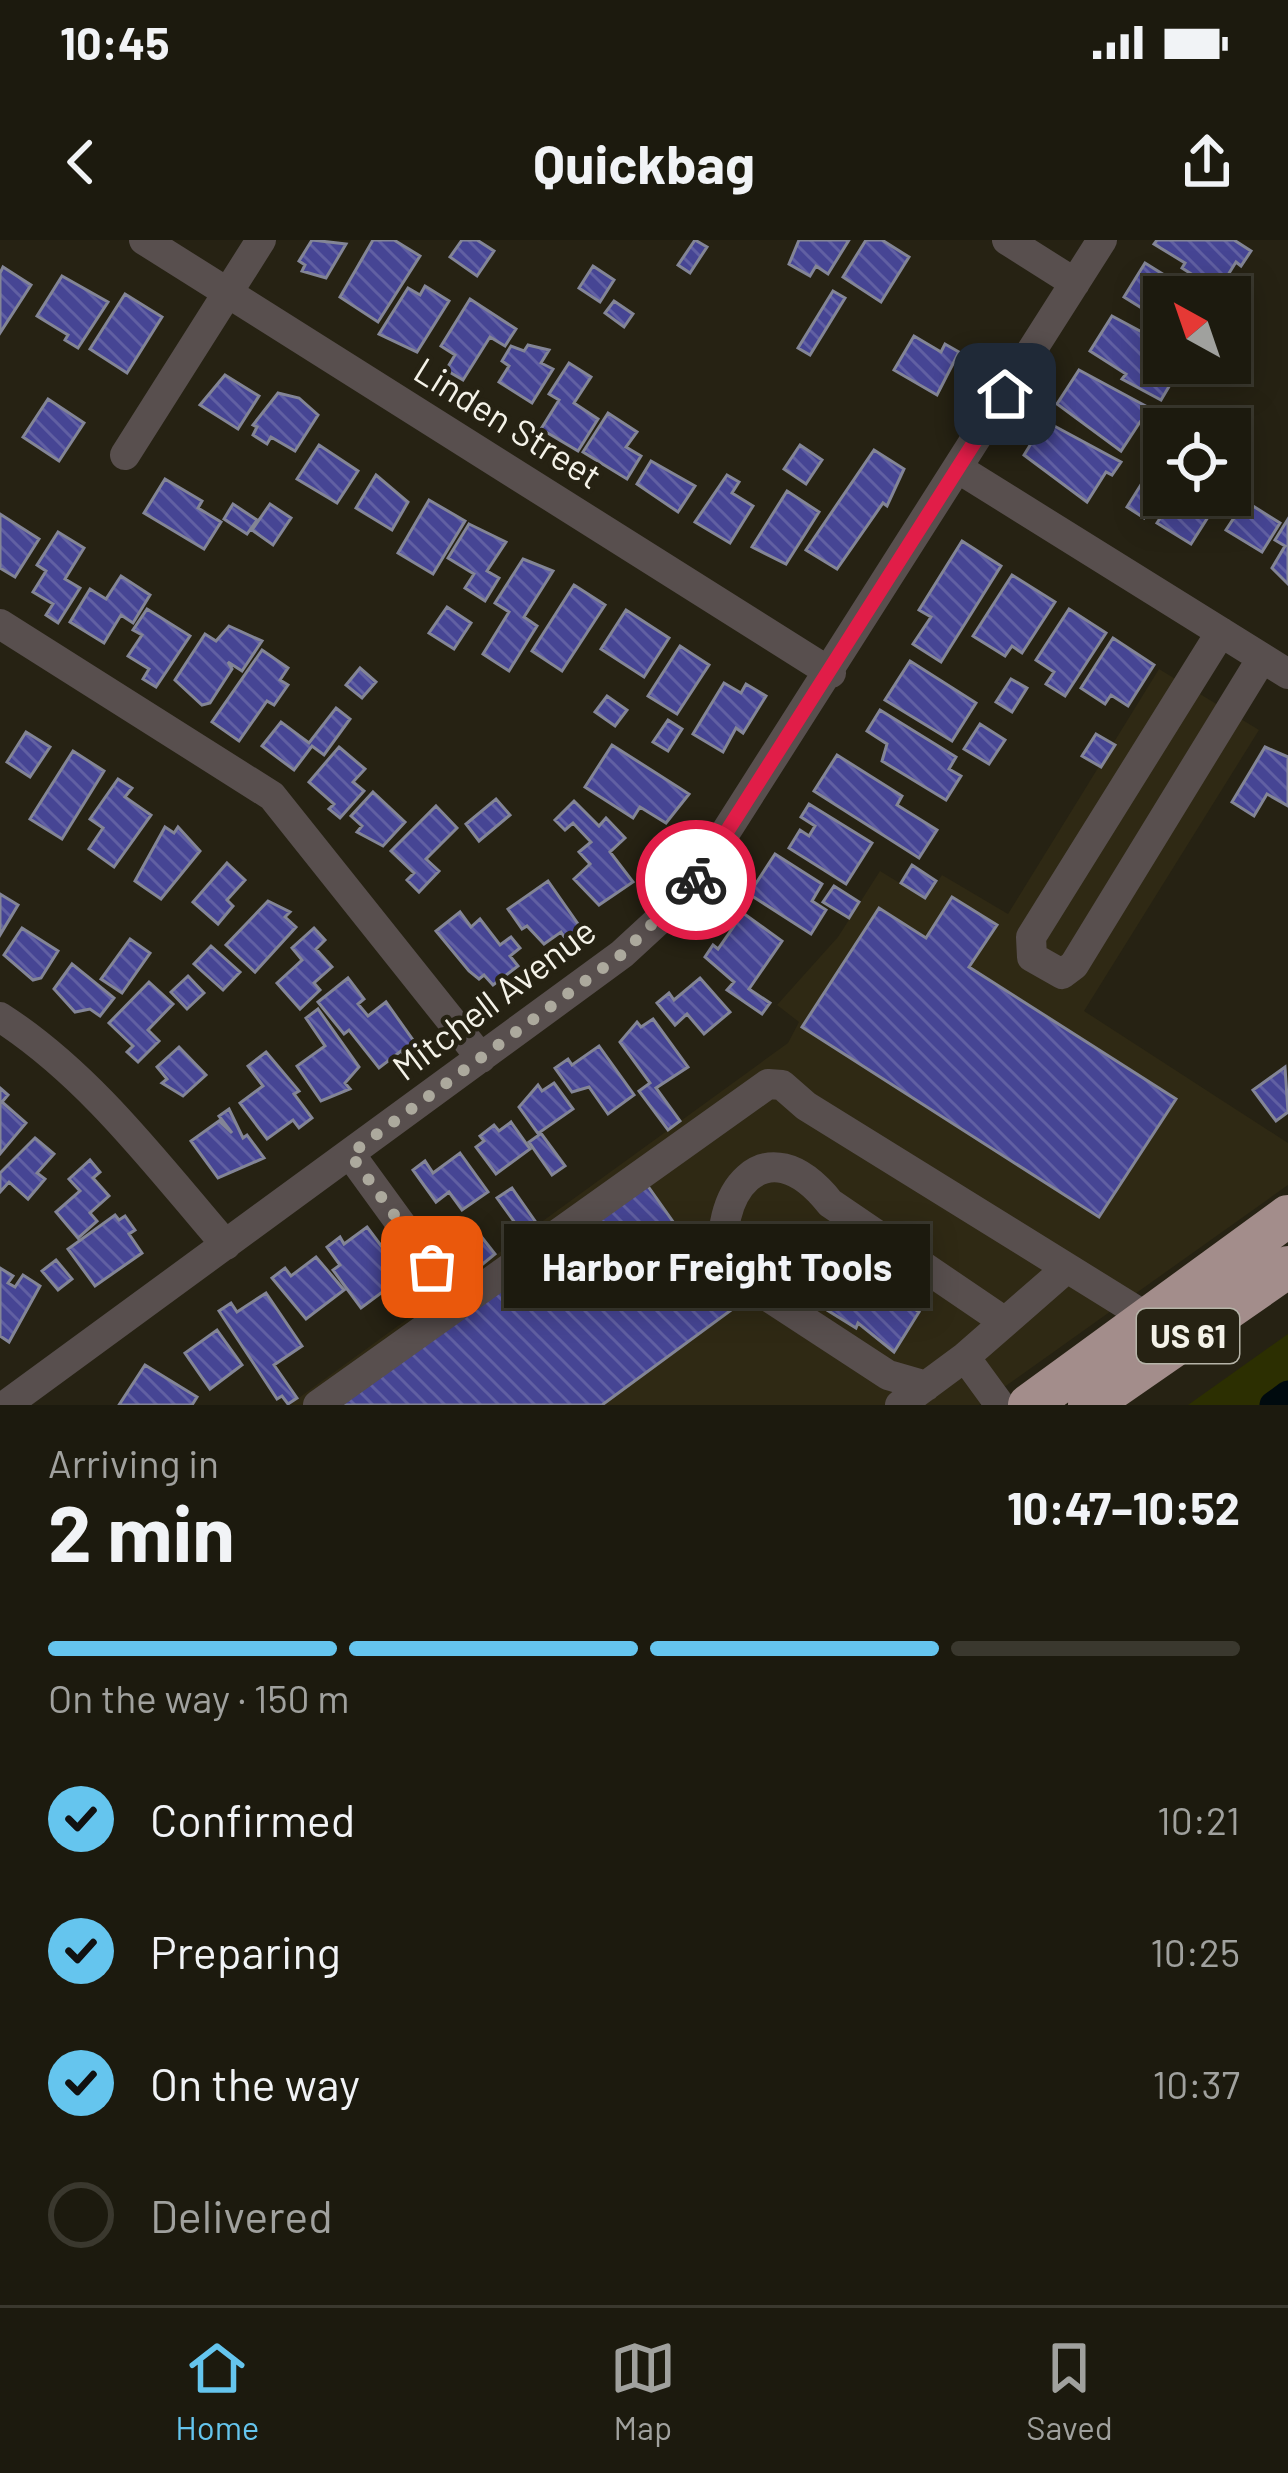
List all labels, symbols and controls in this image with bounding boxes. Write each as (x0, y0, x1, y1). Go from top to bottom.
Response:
text: 10:45 (60, 15, 169, 69)
icon: back (48, 129, 114, 195)
icon: share (1174, 129, 1240, 195)
text: Quickbag (533, 130, 755, 195)
north arrow (1143, 276, 1251, 384)
map controls (1143, 276, 1251, 516)
pin (954, 343, 1056, 445)
street label: Linden Street (407, 347, 610, 496)
icon: home (972, 361, 1038, 427)
button: locate (1143, 408, 1251, 516)
courier (636, 820, 756, 940)
icon: bike (663, 847, 729, 913)
street label: Mitchell Avenue (383, 908, 603, 1088)
pin (381, 1216, 483, 1318)
callout: Harbor Freight Tools (504, 1225, 930, 1309)
icon: bag (399, 1234, 465, 1300)
text: Harbor Freight Tools (542, 1242, 892, 1289)
road number: US 61 (1137, 1309, 1239, 1363)
text: Arriving in (48, 1439, 219, 1486)
text: 10:47–10:52 (1007, 1480, 1240, 1534)
text: 2 min (48, 1484, 235, 1578)
text: On the way · 150 m (48, 1674, 350, 1721)
icon: check (48, 1786, 114, 1852)
text: Confirmed (150, 1792, 355, 1846)
text: 10:21 (1157, 1796, 1240, 1843)
icon: check (48, 1918, 114, 1984)
text: Preparing (150, 1924, 341, 1978)
text: 10:25 (1150, 1928, 1240, 1975)
icon: check (48, 2050, 114, 2116)
text: On the way (150, 2056, 360, 2110)
text: 10:37 (1153, 2060, 1240, 2107)
text: Delivered (150, 2188, 333, 2242)
tab: Home (175, 2335, 259, 2447)
tab: Map (610, 2335, 676, 2447)
tab: Saved (1026, 2335, 1113, 2447)

